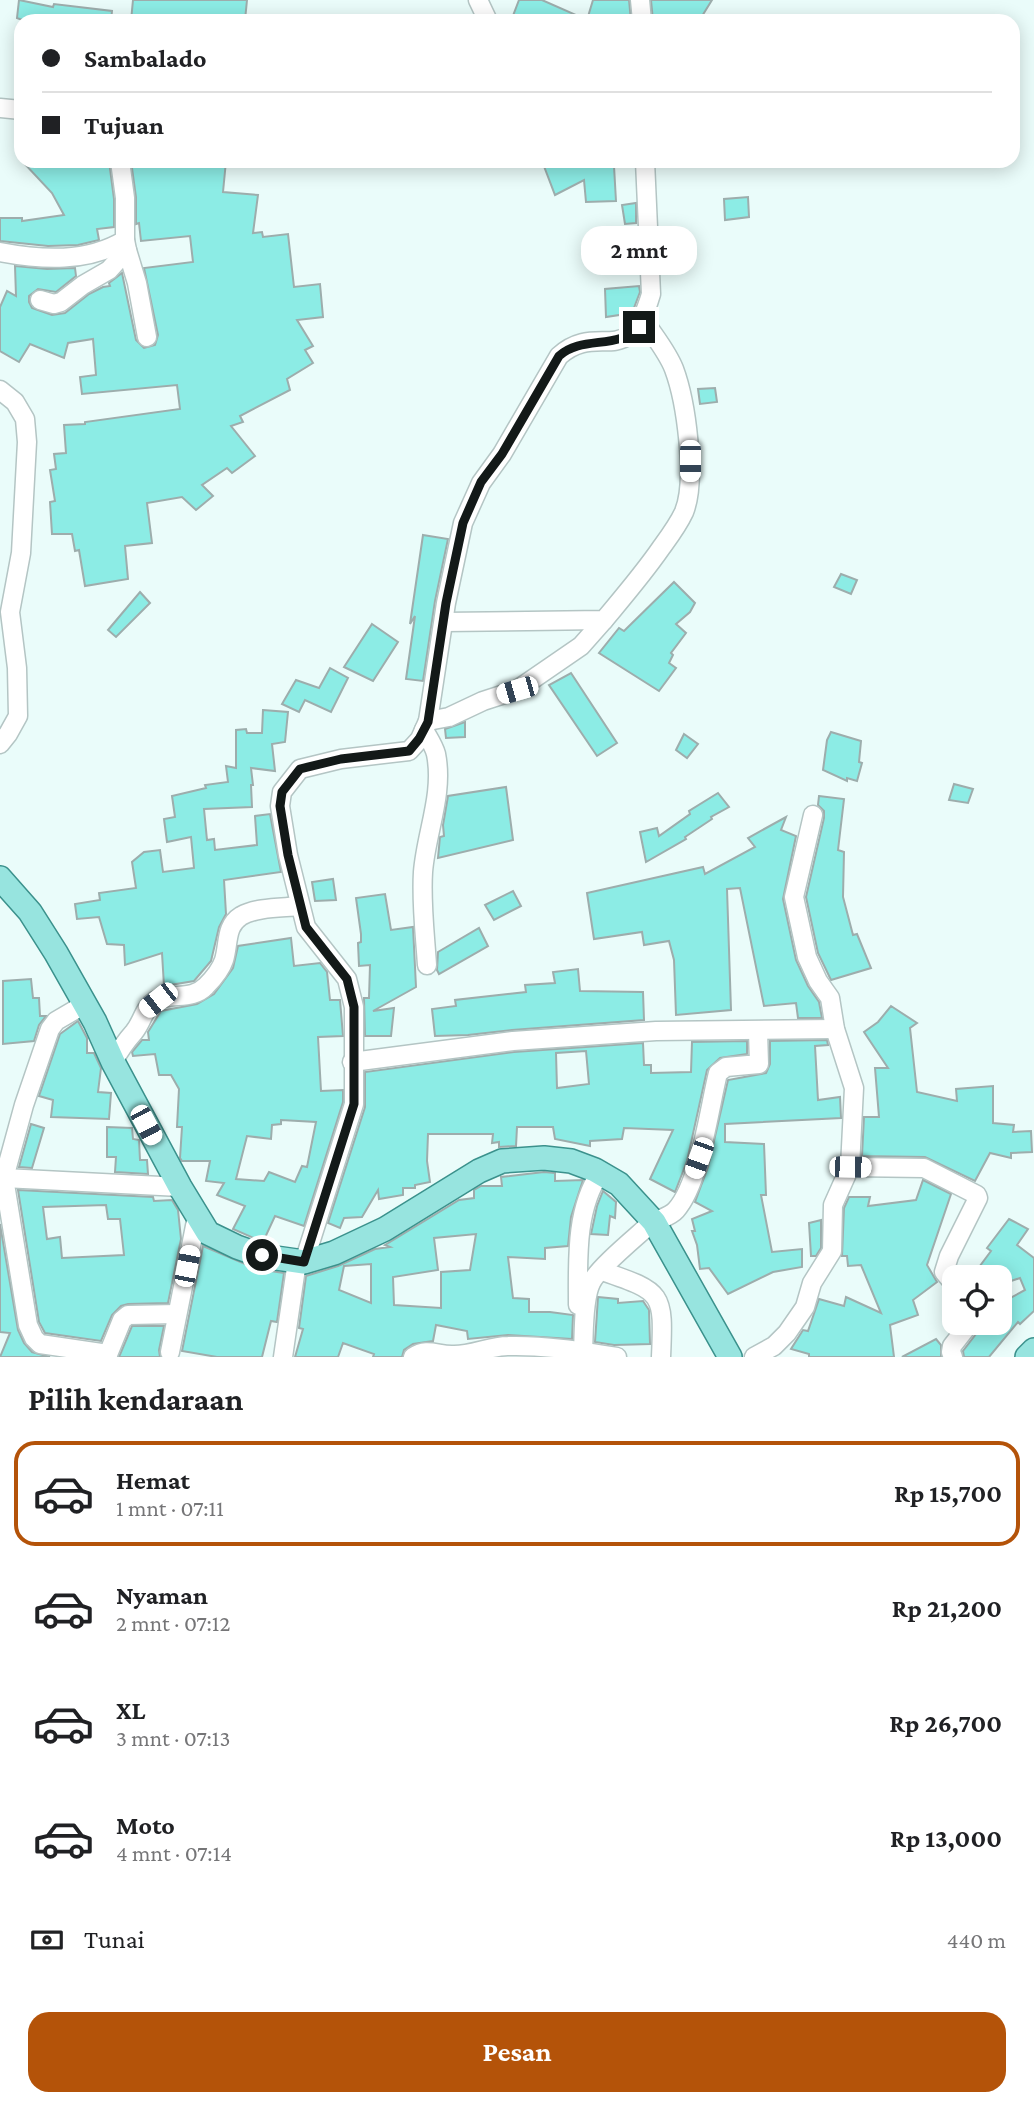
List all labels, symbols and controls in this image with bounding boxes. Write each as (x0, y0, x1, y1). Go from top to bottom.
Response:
text: Sambalado (84, 44, 206, 73)
text: Tujuan (84, 111, 164, 140)
callout: 2 mnt (581, 226, 697, 274)
text: 2 mnt (610, 237, 668, 263)
route end (623, 311, 655, 343)
car (680, 440, 701, 482)
car (494, 674, 541, 706)
car (135, 979, 182, 1021)
car (127, 1102, 166, 1148)
car (682, 1135, 717, 1181)
car (829, 1156, 872, 1178)
route start (246, 1239, 278, 1271)
car (173, 1243, 202, 1289)
map controls (942, 1265, 1012, 1335)
button: locate (942, 1265, 1012, 1335)
text: Pilih kendaraan (28, 1381, 243, 1417)
icon: car (32, 1462, 95, 1525)
text: Hemat (116, 1466, 190, 1495)
text: Rp 15,700 (894, 1479, 1002, 1508)
text: 1 mnt · 07:11 (116, 1495, 224, 1521)
icon: car (32, 1577, 95, 1640)
text: Nyaman (116, 1581, 208, 1610)
text: Rp 21,200 (892, 1594, 1002, 1623)
text: 2 mnt · 07:12 (116, 1610, 230, 1636)
icon: car (32, 1692, 95, 1755)
text: XL (116, 1696, 145, 1725)
text: Rp 26,700 (889, 1709, 1002, 1738)
text: 3 mnt · 07:13 (116, 1725, 230, 1751)
icon: car (32, 1807, 95, 1870)
text: Moto (116, 1811, 175, 1840)
text: Rp 13,000 (890, 1824, 1002, 1853)
text: 4 mnt · 07:14 (116, 1840, 232, 1866)
icon: cash (28, 1921, 66, 1959)
text: Tunai (84, 1925, 145, 1954)
text: 440 m (947, 1927, 1006, 1953)
button: Pesan (28, 2012, 1006, 2092)

